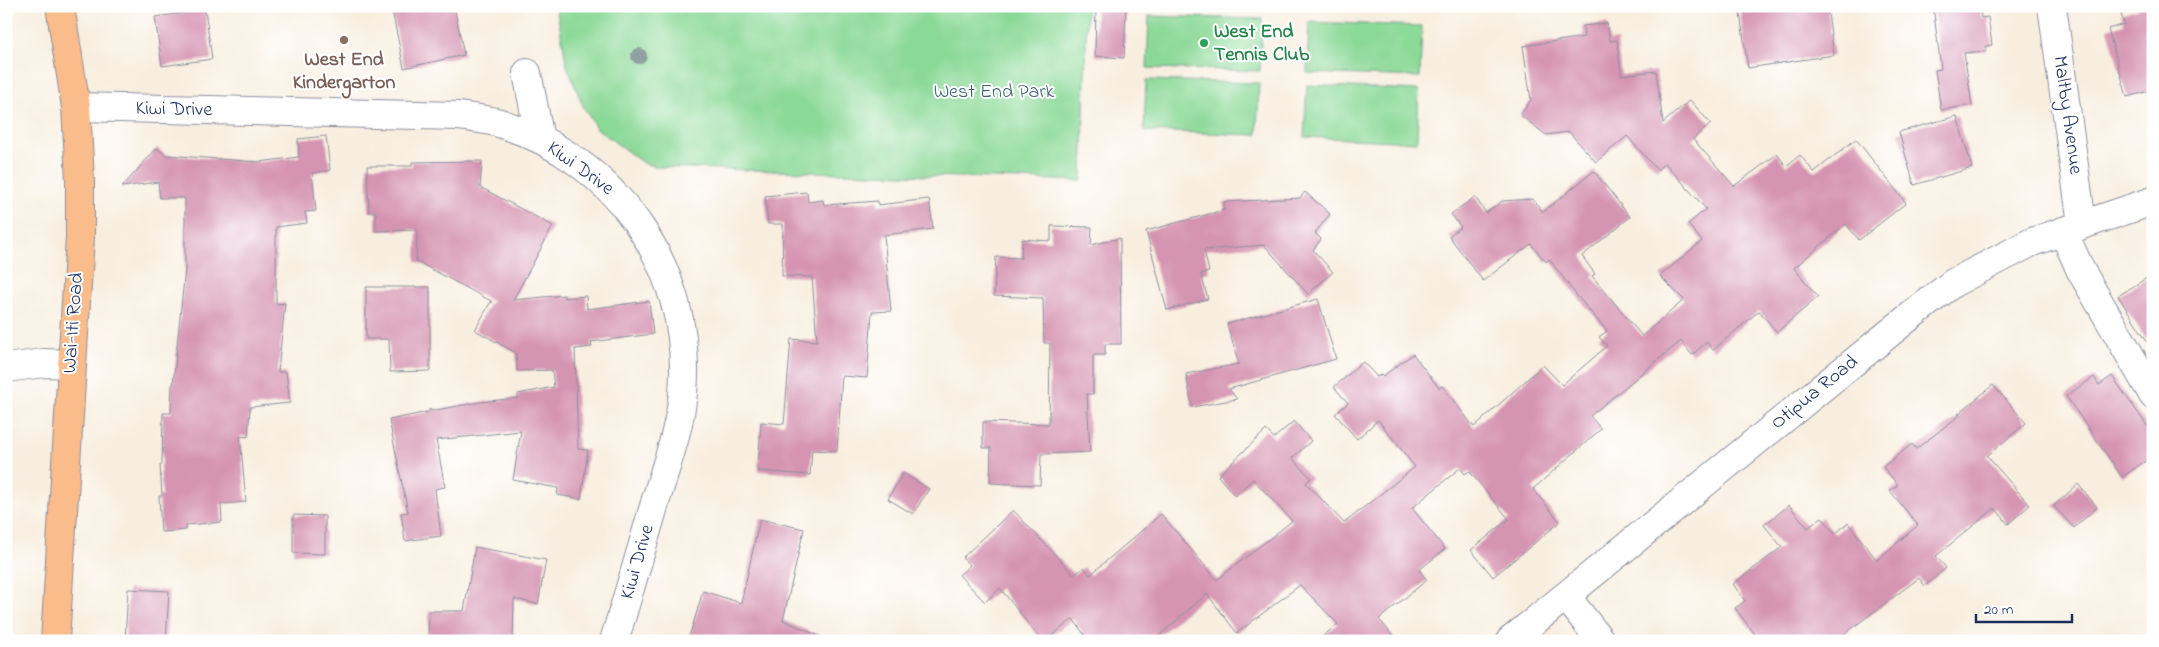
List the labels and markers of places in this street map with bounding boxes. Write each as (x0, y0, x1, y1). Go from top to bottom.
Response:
place label: West End Tennis Club (1214, 18, 1310, 70)
marker: West End Kindergarton (338, 34, 350, 46)
marker: West End Tennis Club (1198, 37, 1210, 49)
place label: West End Kindergarton (293, 46, 395, 99)

